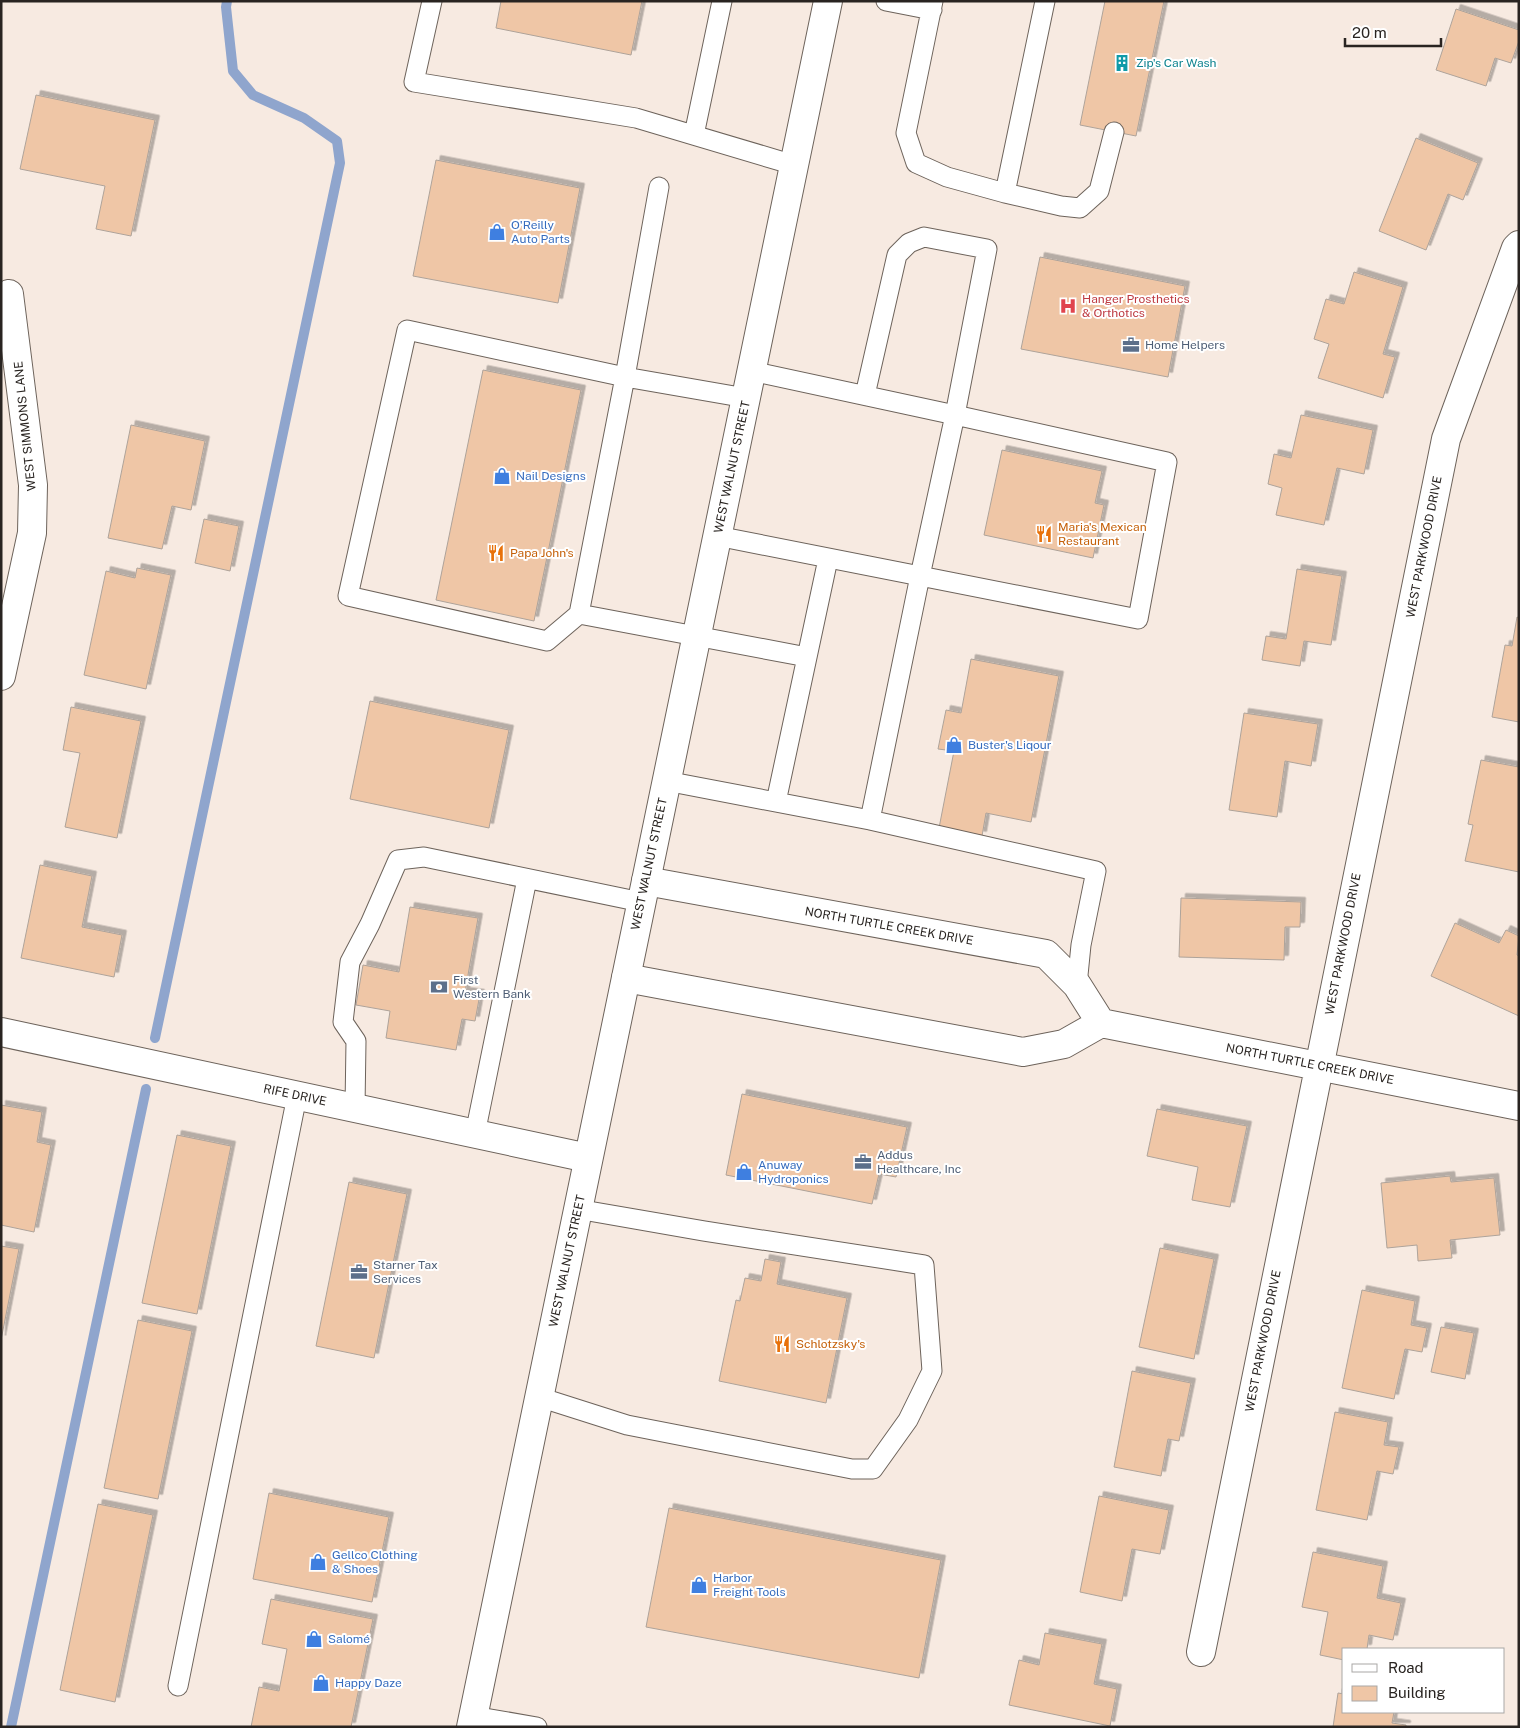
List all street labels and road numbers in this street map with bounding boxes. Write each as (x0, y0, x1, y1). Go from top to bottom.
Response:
street label: WEST SIMMONS LANE (11, 360, 39, 492)
street label: WEST WALNUT STREET (711, 400, 753, 534)
street label: WEST PARKWOOD DRIVE (1403, 475, 1445, 619)
street label: WEST WALNUT STREET (628, 797, 670, 931)
street label: WEST PARKWOOD DRIVE (1322, 872, 1364, 1016)
street label: NORTH TURTLE CREEK DRIVE (804, 904, 974, 948)
street label: NORTH TURTLE CREEK DRIVE (1225, 1041, 1395, 1087)
street label: RIFE DRIVE (262, 1081, 328, 1109)
street label: WEST WALNUT STREET (546, 1194, 588, 1328)
street label: WEST PARKWOOD DRIVE (1242, 1269, 1284, 1413)

